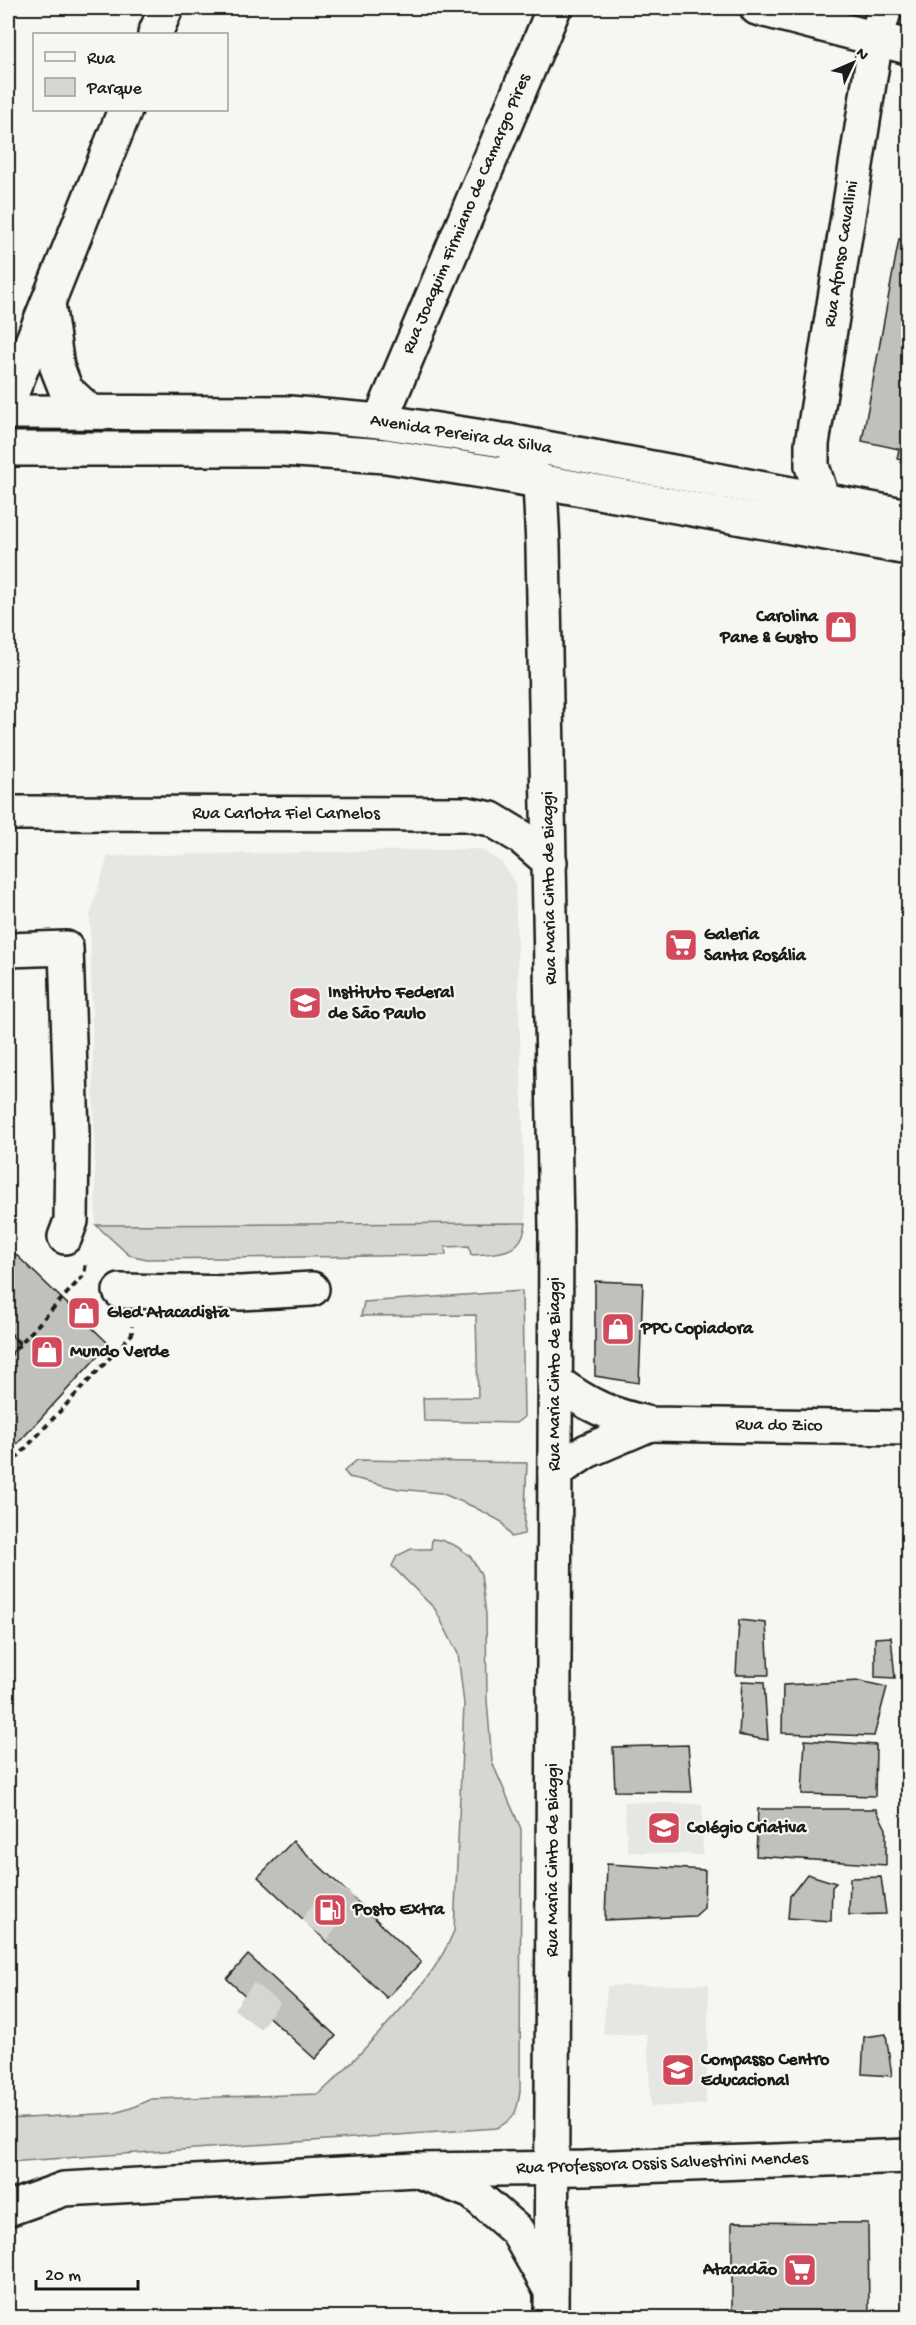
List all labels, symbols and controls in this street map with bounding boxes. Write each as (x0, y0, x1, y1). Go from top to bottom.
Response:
legend (33, 33, 228, 111)
north arrow (823, 33, 883, 93)
text: N (851, 45, 872, 66)
text: Rua (87, 49, 116, 70)
street label: Rua Joaquim Firmiano de Camargo Pires (398, 69, 536, 357)
text: Parque (86, 79, 143, 100)
street label: Rua Afonso Cavallini (820, 179, 864, 329)
street label: Avenida Pereira da Silva (369, 410, 554, 460)
place label: Carolina Pane & Gusto (719, 607, 819, 649)
shop icon: Carolina Pane & Gusto (823, 609, 859, 645)
street label: Rua Maria Cinto de Biaggi (538, 791, 562, 985)
street label: Rua Carlota Fiel Carnelos (192, 804, 381, 825)
place label: Galeria Santa Rosália (704, 925, 807, 967)
supermarket icon: Galeria Santa Rosália (663, 927, 699, 963)
place label: Instituto Federal de São Paulo (328, 983, 454, 1025)
school or university icon: Instituto Federal de São Paulo (287, 985, 323, 1021)
street label: Rua Maria Cinto de Biaggi (545, 1277, 566, 1471)
shop icon: Gled Atacadista (66, 1295, 102, 1331)
place label: Gled Atacadista (107, 1303, 230, 1324)
shop icon: PPC Copiadora (600, 1311, 636, 1347)
place label: PPC Copiadora (640, 1319, 754, 1340)
shop icon: Mundo Verde (29, 1334, 65, 1370)
place label: Mundo Verde (70, 1342, 170, 1363)
street label: Rua do Zico (735, 1415, 823, 1437)
street label: Rua Maria Cinto de Biaggi (543, 1763, 564, 1957)
school or university icon: Colégio Criativa (646, 1810, 682, 1846)
place label: Colégio Criativa (686, 1818, 807, 1839)
fuel station icon: Posto Extra (312, 1892, 348, 1928)
place label: Posto Extra (352, 1900, 445, 1921)
place label: Compasso Centro Educacional (700, 2050, 830, 2092)
school or university icon: Compasso Centro Educacional (660, 2052, 696, 2088)
street label: Rua Professora Ossis Salvestrini Mendes (516, 2148, 810, 2180)
supermarket icon: Atacadão (782, 2252, 818, 2288)
scale bar (36, 2253, 138, 2291)
place label: Atacadão (702, 2260, 778, 2281)
text: 20 m (45, 2266, 81, 2287)

